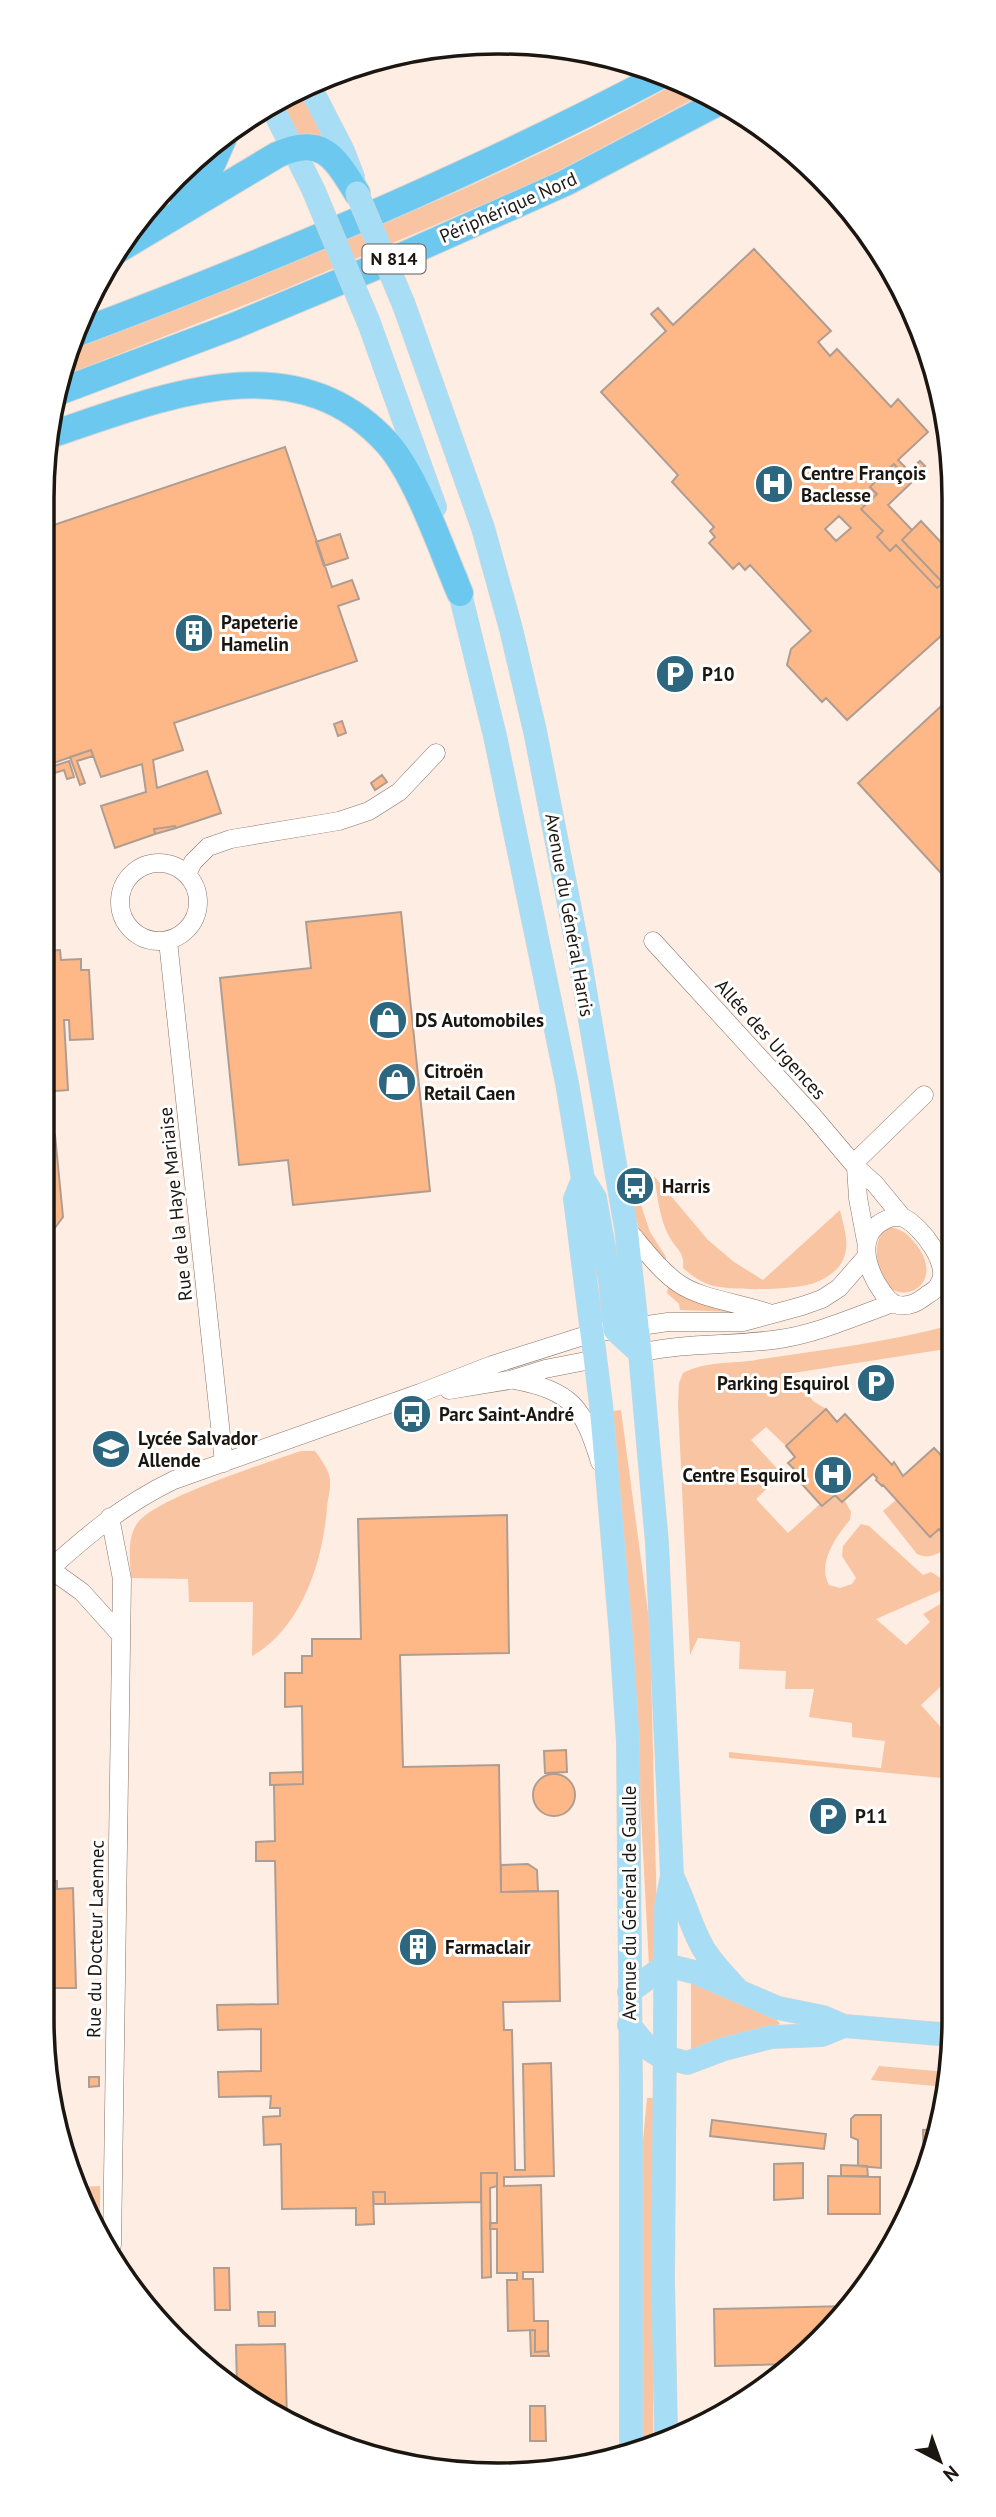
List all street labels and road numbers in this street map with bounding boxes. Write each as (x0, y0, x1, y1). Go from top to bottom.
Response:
street label: Périphérique Nord (436, 166, 580, 248)
road number: N 814 (362, 244, 426, 274)
street label: Avenue du Général Harris (540, 811, 600, 1019)
street label: Allée des Urgences (710, 974, 832, 1104)
street label: Rue de la Haye Mariaise (153, 1106, 197, 1302)
street label: Avenue du Général de Gaulle (617, 1786, 641, 2020)
street label: Rue du Docteur Laennec (81, 1840, 109, 2038)

